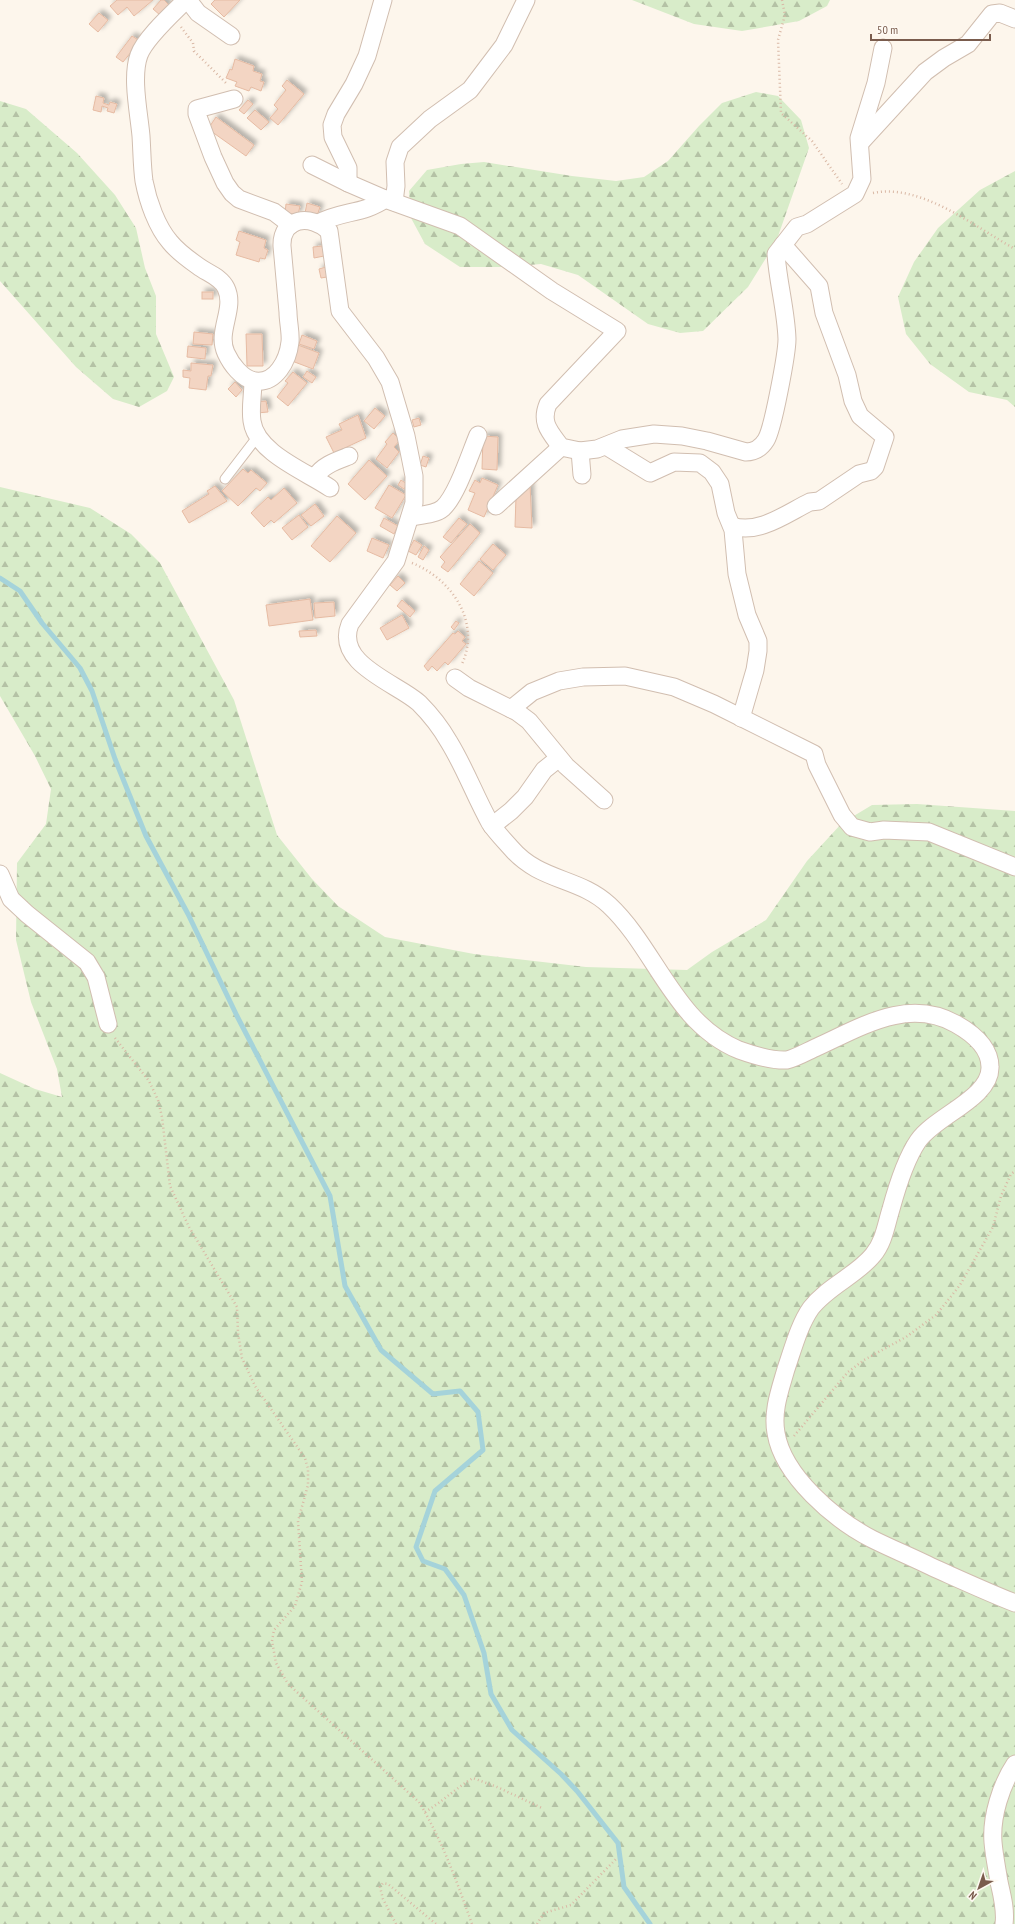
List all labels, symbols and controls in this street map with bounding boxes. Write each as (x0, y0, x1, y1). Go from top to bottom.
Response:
scale bar (871, 16, 990, 42)
text: 50 m (877, 22, 898, 37)
north arrow (959, 1868, 999, 1908)
text: N (966, 1888, 979, 1903)

